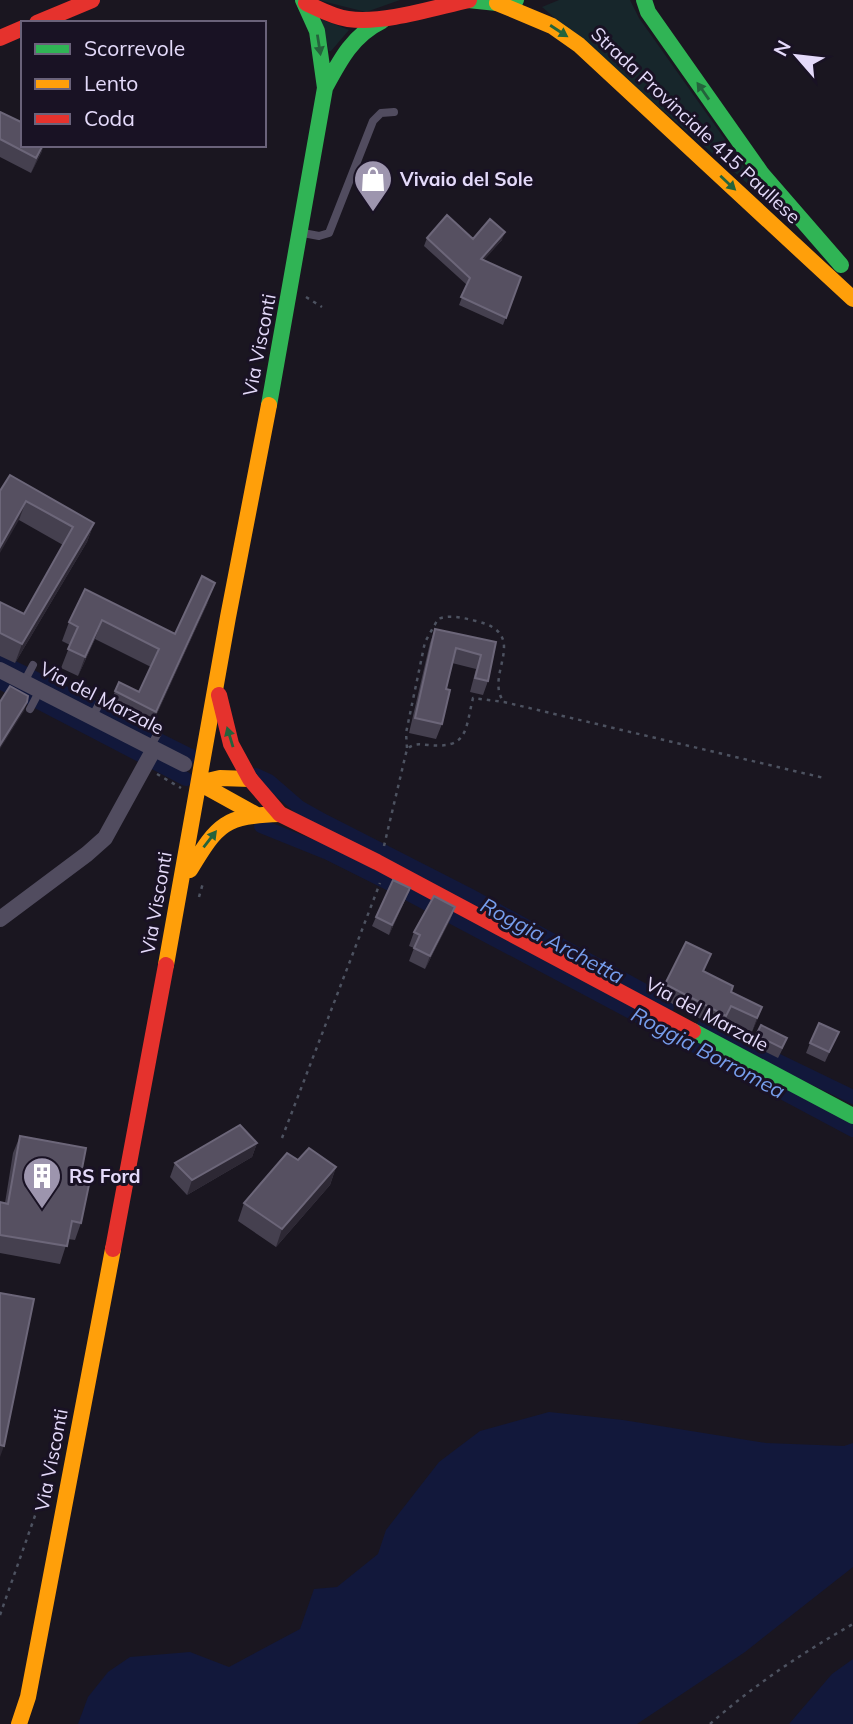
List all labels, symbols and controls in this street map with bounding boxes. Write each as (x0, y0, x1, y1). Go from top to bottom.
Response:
legend (21, 21, 266, 147)
north arrow (762, 21, 832, 91)
street label: Strada Provinciale 415 Paullese (586, 22, 806, 228)
one-way arrow (549, 25, 569, 38)
one-way arrow (314, 34, 325, 56)
text: Scorrevole (84, 35, 185, 61)
text: N (768, 36, 796, 60)
text: Lento (84, 70, 138, 96)
one-way arrow (696, 82, 710, 100)
text: Coda (84, 105, 135, 131)
shop icon: Vivaio del Sole (352, 158, 394, 213)
place label: Vivaio del Sole (399, 167, 533, 191)
one-way arrow (719, 174, 736, 190)
street label: Via Visconti (237, 292, 281, 398)
street label: Via del Marzale (36, 656, 168, 740)
one-way arrow (224, 726, 235, 747)
one-way arrow (203, 830, 218, 848)
street label: Via Visconti (135, 850, 177, 956)
water label: Roggia Archetta (476, 891, 629, 989)
street label: Via del Marzale (641, 971, 773, 1057)
water label: Roggia Borromea (627, 1001, 790, 1104)
building icon: RS Ford (21, 1155, 63, 1210)
place label: RS Ford (69, 1164, 141, 1188)
street label: Via Visconti (29, 1407, 73, 1513)

